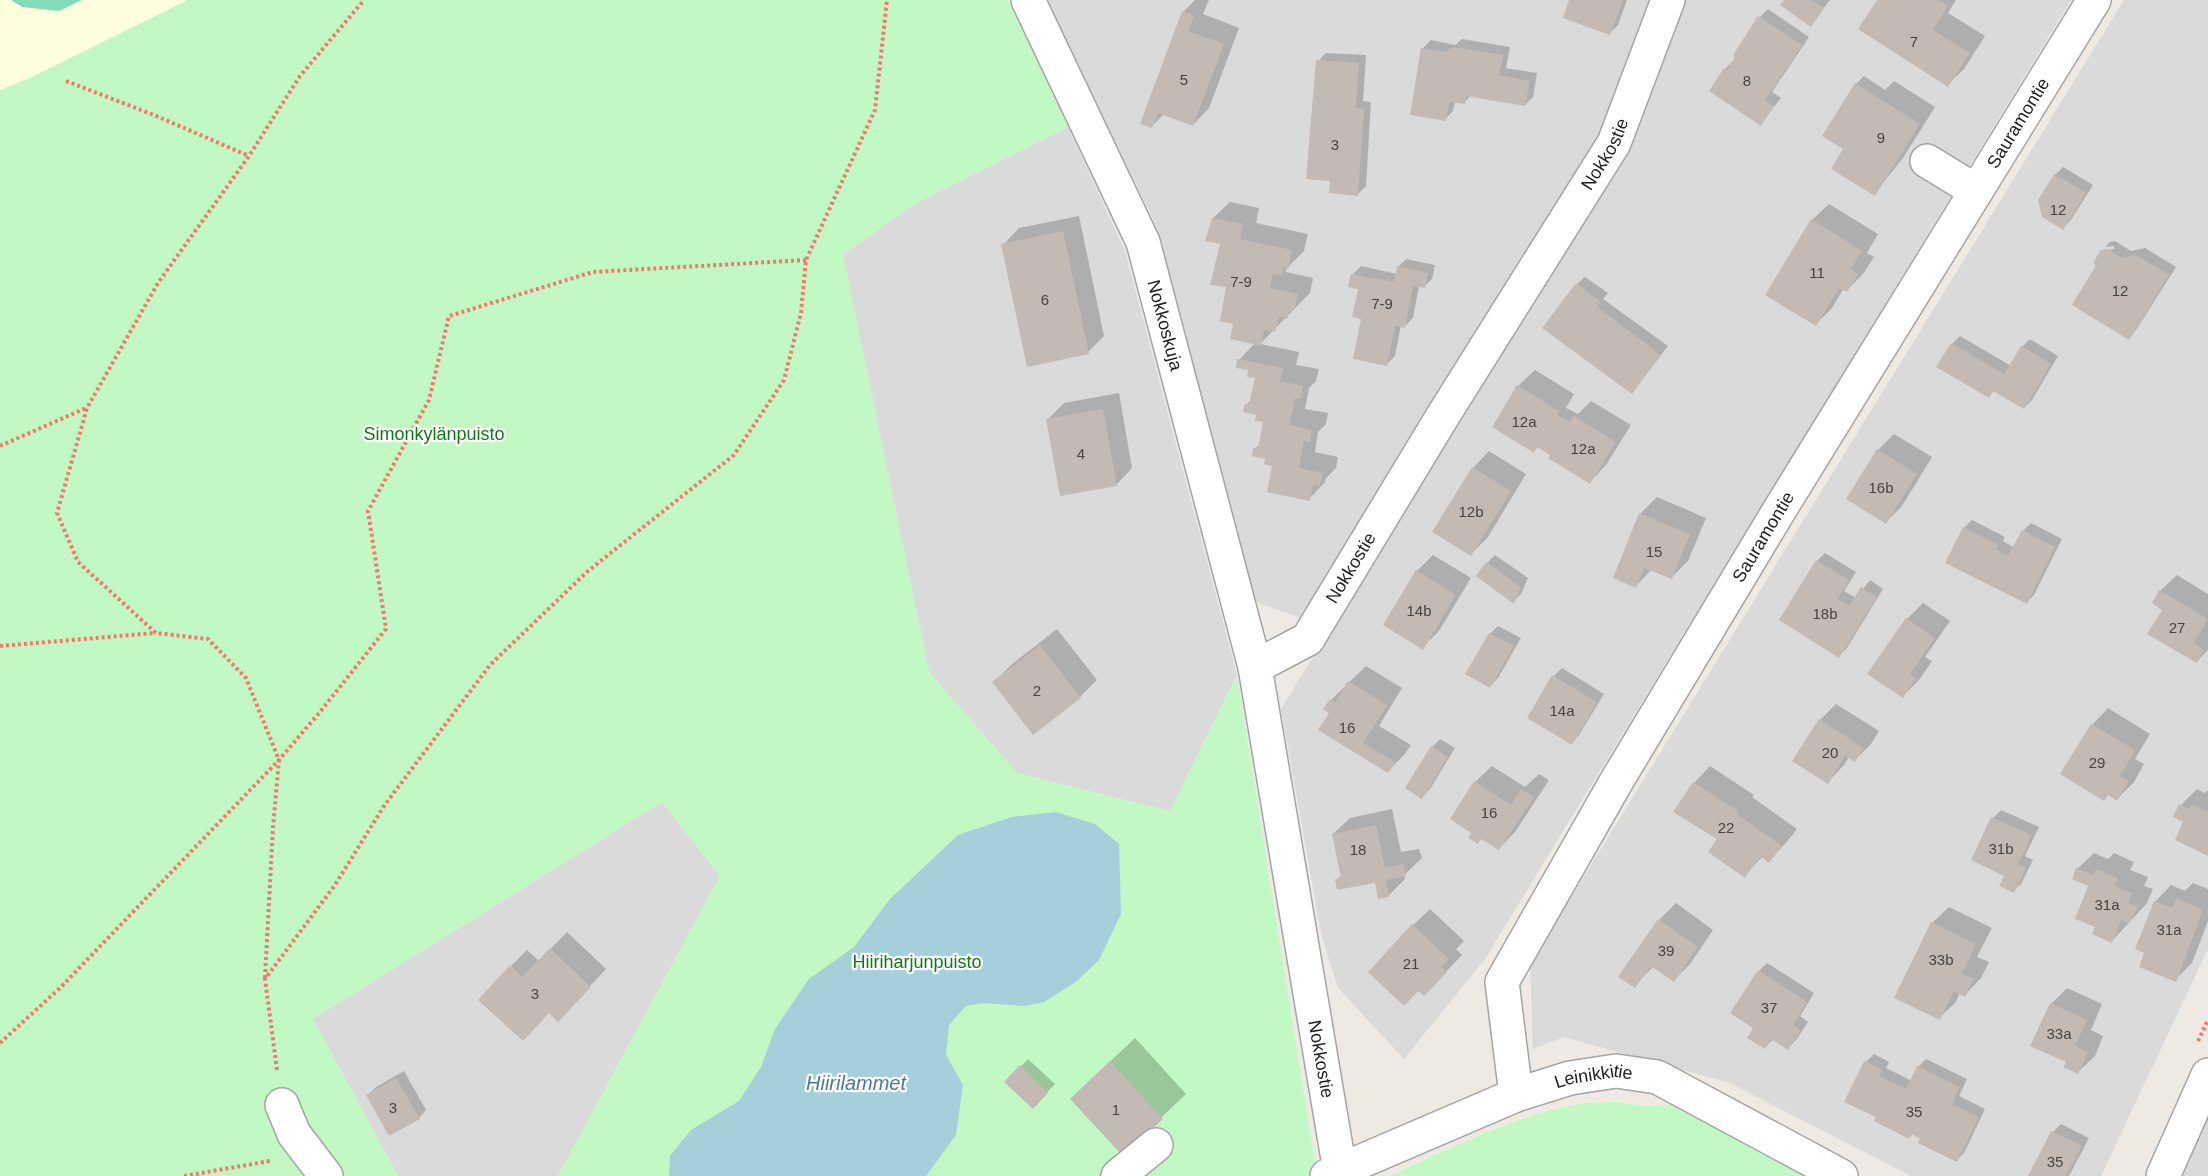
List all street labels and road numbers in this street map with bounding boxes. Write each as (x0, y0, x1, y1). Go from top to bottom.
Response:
street label: Sauramontie (1983, 74, 2053, 172)
street label: Nokkostie (1577, 115, 1632, 194)
street label: Nokkoskuja (1143, 278, 1187, 374)
street label: Sauramontie (1728, 488, 1798, 586)
street label: Nokkostie (1322, 529, 1380, 607)
street label: Nokkostie (1304, 1018, 1338, 1100)
street label: Leinikkitie (1552, 1061, 1634, 1092)

